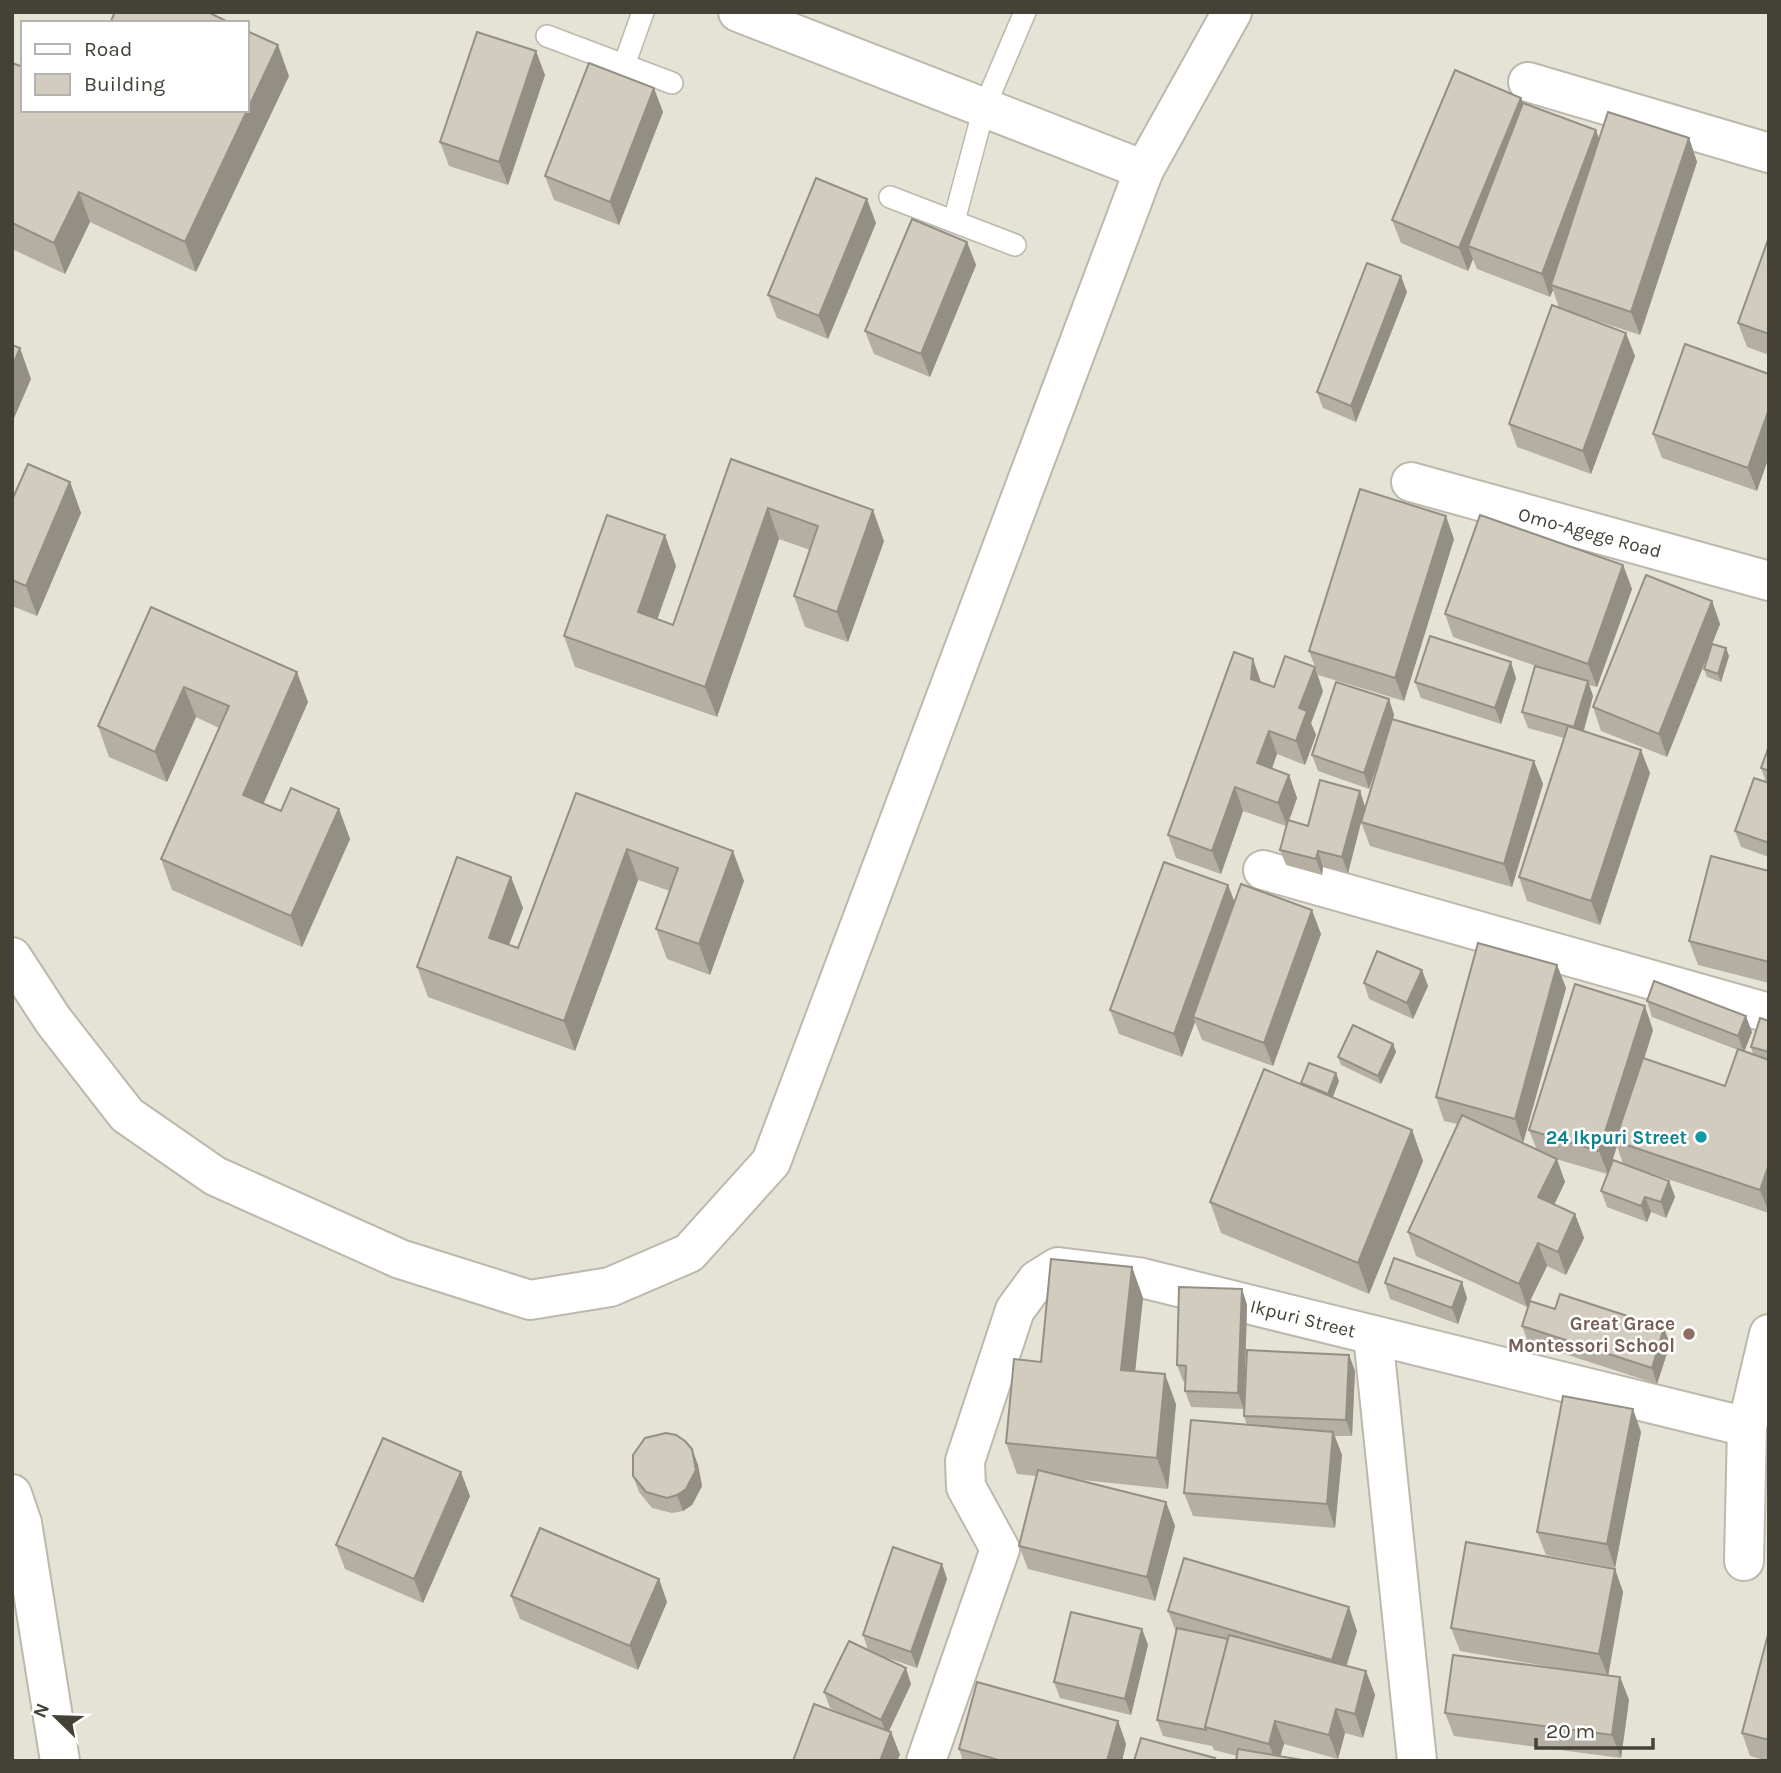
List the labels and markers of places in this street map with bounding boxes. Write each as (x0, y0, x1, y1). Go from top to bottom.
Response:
place label: 24 Ikpuri Street (1546, 1127, 1687, 1149)
marker: 24 Ikpuri Street (1693, 1129, 1709, 1145)
place label: Great Grace Montessori School (1508, 1313, 1675, 1357)
marker: Great Grace Montessori School (1681, 1326, 1697, 1342)

